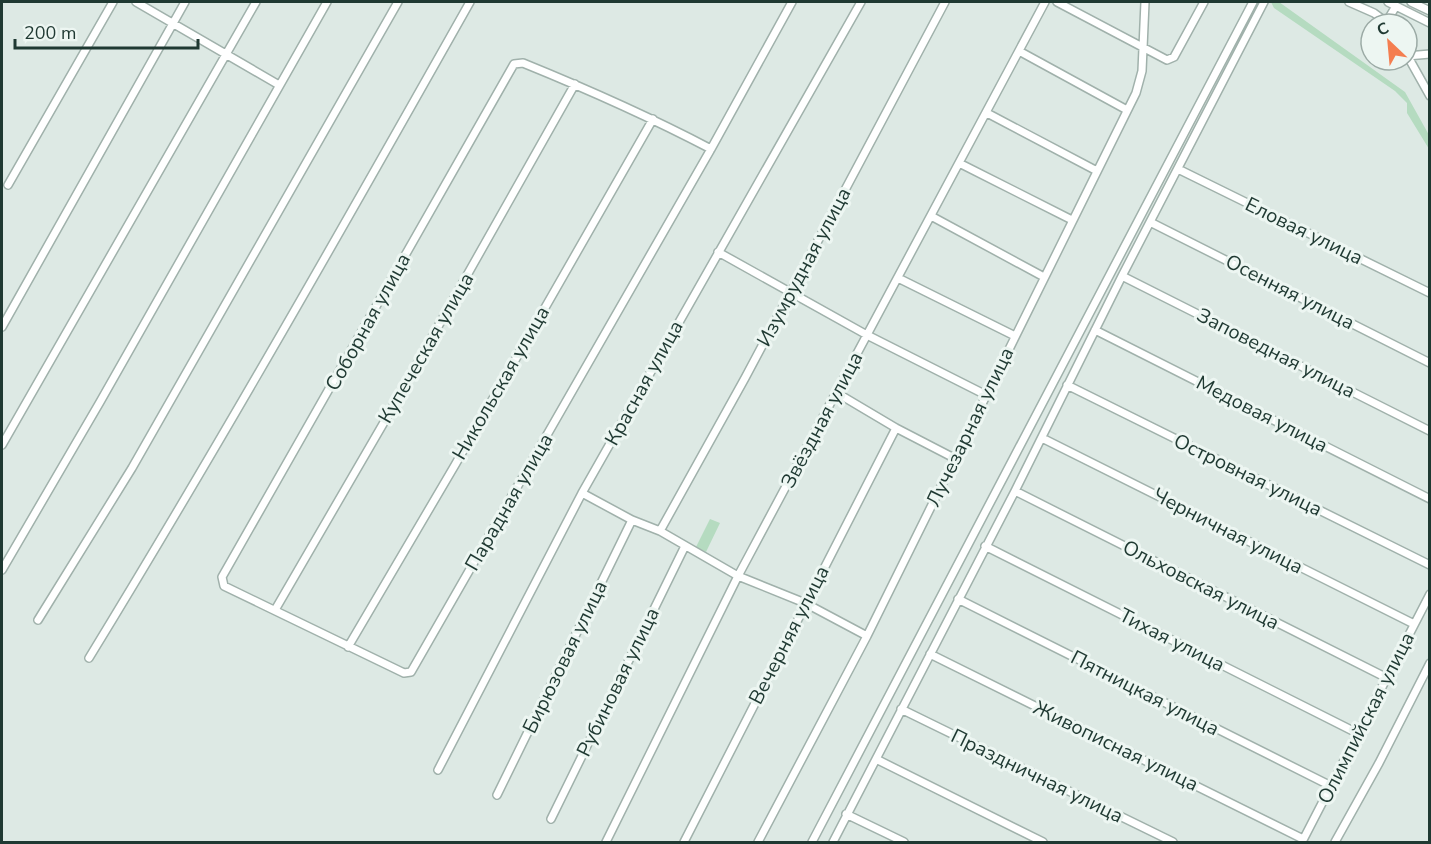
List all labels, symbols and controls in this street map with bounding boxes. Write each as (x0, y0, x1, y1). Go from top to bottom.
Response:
scale bar (15, 12, 198, 50)
north arrow (1359, 12, 1419, 72)
text: С (1373, 17, 1393, 42)
text: 200 m (24, 21, 76, 45)
street label: Изумрудная улица (751, 183, 857, 351)
street label: Еловая улица (1241, 191, 1367, 271)
street label: Соборная улица (319, 248, 417, 396)
street label: Осенняя улица (1221, 248, 1359, 336)
street label: Купеческая улица (372, 268, 480, 428)
street label: Никольская улица (446, 301, 556, 465)
street label: Заповедная улица (1192, 301, 1360, 405)
street label: Красная улица (598, 316, 690, 450)
street label: Лучезарная улица (920, 343, 1020, 511)
street label: Звёздная улица (775, 347, 869, 493)
street label: Медовая улица (1191, 369, 1333, 459)
street label: Островная улица (1169, 427, 1327, 523)
street label: Парадная улица (459, 428, 559, 576)
street label: Черничная улица (1148, 482, 1308, 580)
street label: Ольховская улица (1118, 534, 1284, 636)
street label: Вечерняя улица (742, 561, 836, 709)
street label: Бирюзовая улица (516, 576, 614, 738)
street label: Тихая улица (1115, 602, 1229, 678)
street label: Рубиновая улица (570, 603, 666, 761)
street label: Олимпийская улица (1311, 628, 1421, 808)
street label: Пятницкая улица (1066, 644, 1224, 742)
street label: Живописная улица (1029, 694, 1203, 798)
street label: Праздничная улица (946, 723, 1128, 829)

